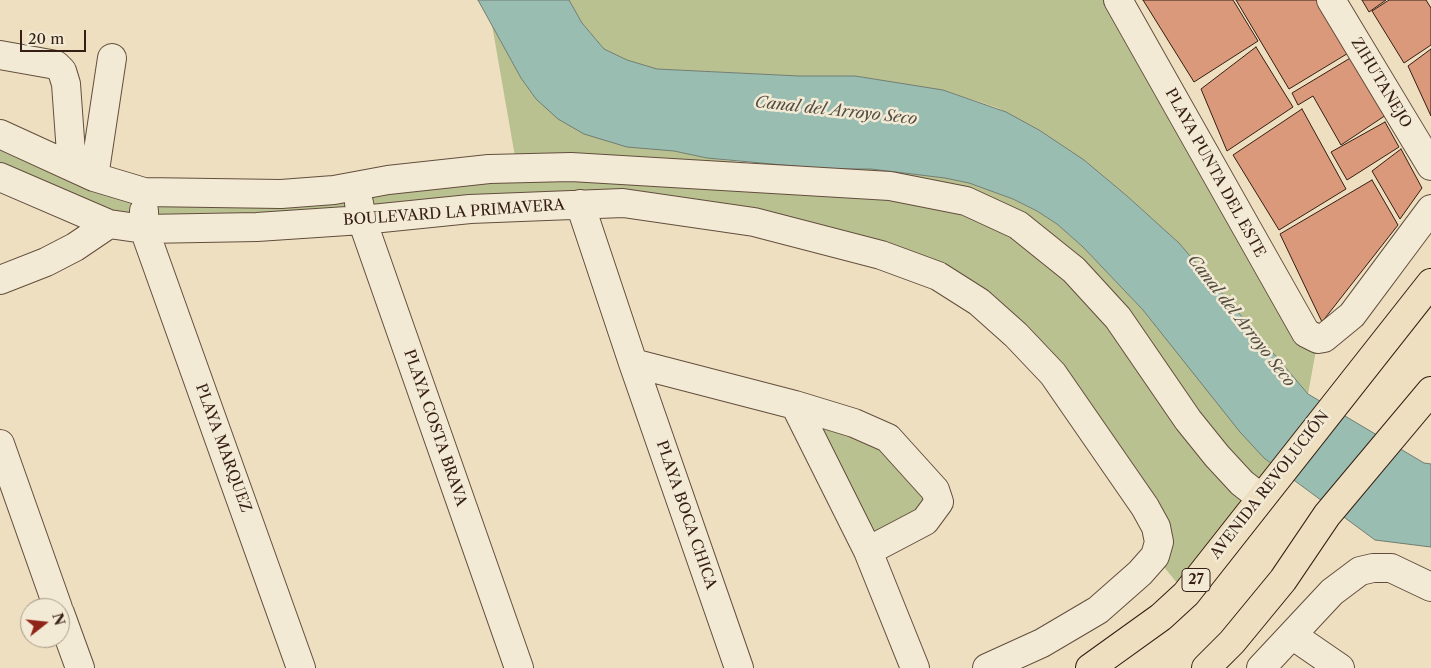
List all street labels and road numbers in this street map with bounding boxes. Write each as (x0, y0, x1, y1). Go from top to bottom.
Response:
street label: ZIHUTANEJO (1347, 35, 1415, 131)
street label: PLAYA PUNTA DEL ESTE (1161, 85, 1269, 261)
street label: BOULEVARD LA PRIMAVERA (343, 196, 565, 230)
street label: PLAYA COSTA BRAVA (400, 347, 470, 509)
street label: PLAYA MARQUEZ (191, 381, 255, 515)
street label: AVENIDA REVOLUCIÓN (1207, 407, 1333, 563)
street label: PLAYA BOCA CHICA (652, 438, 720, 592)
road number: 27 (1182, 568, 1210, 592)

